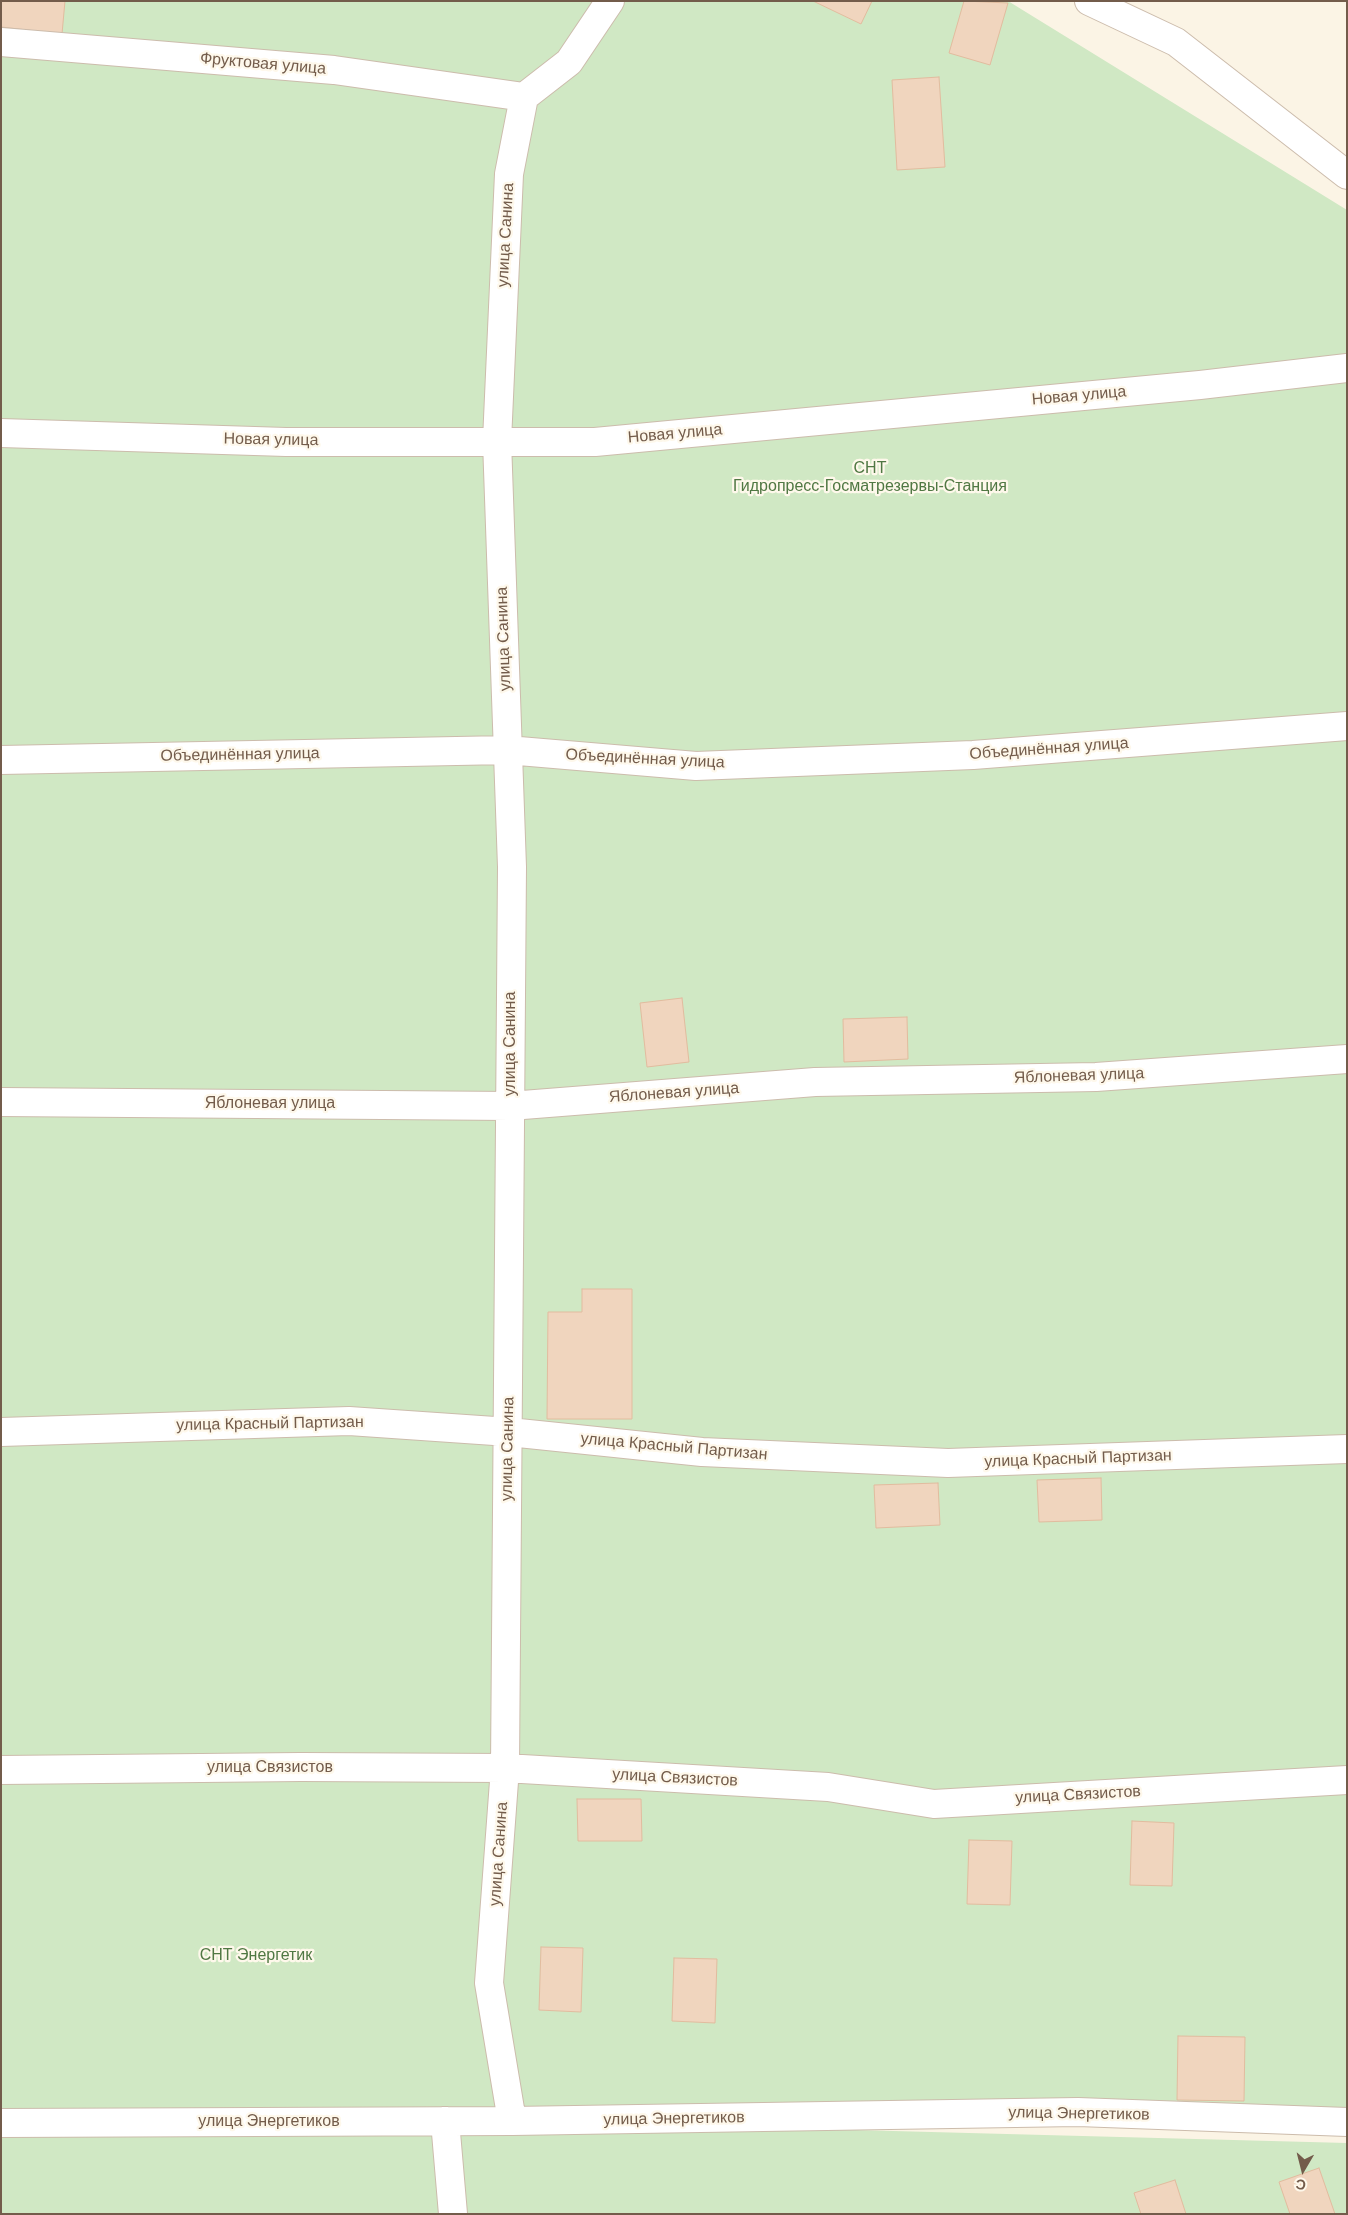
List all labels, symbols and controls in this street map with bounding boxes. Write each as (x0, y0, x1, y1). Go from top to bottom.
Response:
street label: Фруктовая улица (199, 49, 327, 79)
street label: улица Санина (494, 182, 518, 288)
street label: Новая улица (1031, 382, 1127, 410)
street label: Новая улица (627, 420, 723, 448)
street label: Новая улица (223, 430, 319, 450)
park label: СНТ Гидропресс-Госматрезервы-Станция (733, 459, 1007, 497)
street label: улица Санина (493, 586, 515, 692)
street label: Объединённая улица (969, 734, 1129, 764)
street label: Объединённая улица (160, 744, 320, 766)
street label: Объединённая улица (565, 745, 725, 773)
street label: улица Санина (501, 992, 521, 1096)
street label: Яблоневая улица (1013, 1064, 1145, 1088)
street label: Яблоневая улица (608, 1079, 740, 1107)
street label: Яблоневая улица (205, 1094, 335, 1114)
street label: улица Санина (497, 1397, 519, 1501)
street label: улица Красный Партизан (176, 1413, 364, 1435)
street label: улица Красный Партизан (580, 1429, 768, 1465)
street label: улица Красный Партизан (984, 1446, 1172, 1472)
street label: улица Связистов (207, 1758, 333, 1778)
street label: улица Связистов (612, 1765, 738, 1791)
street label: улица Связистов (1015, 1782, 1141, 1808)
street label: улица Санина (486, 1801, 512, 1907)
park label: СНТ Энергетик (200, 1946, 312, 1966)
street label: улица Энергетиков (1008, 2103, 1150, 2125)
street label: улица Энергетиков (603, 2108, 745, 2130)
street label: улица Энергетиков (198, 2112, 340, 2132)
north arrow (1278, 2145, 1328, 2195)
text: С (1295, 2176, 1307, 2193)

